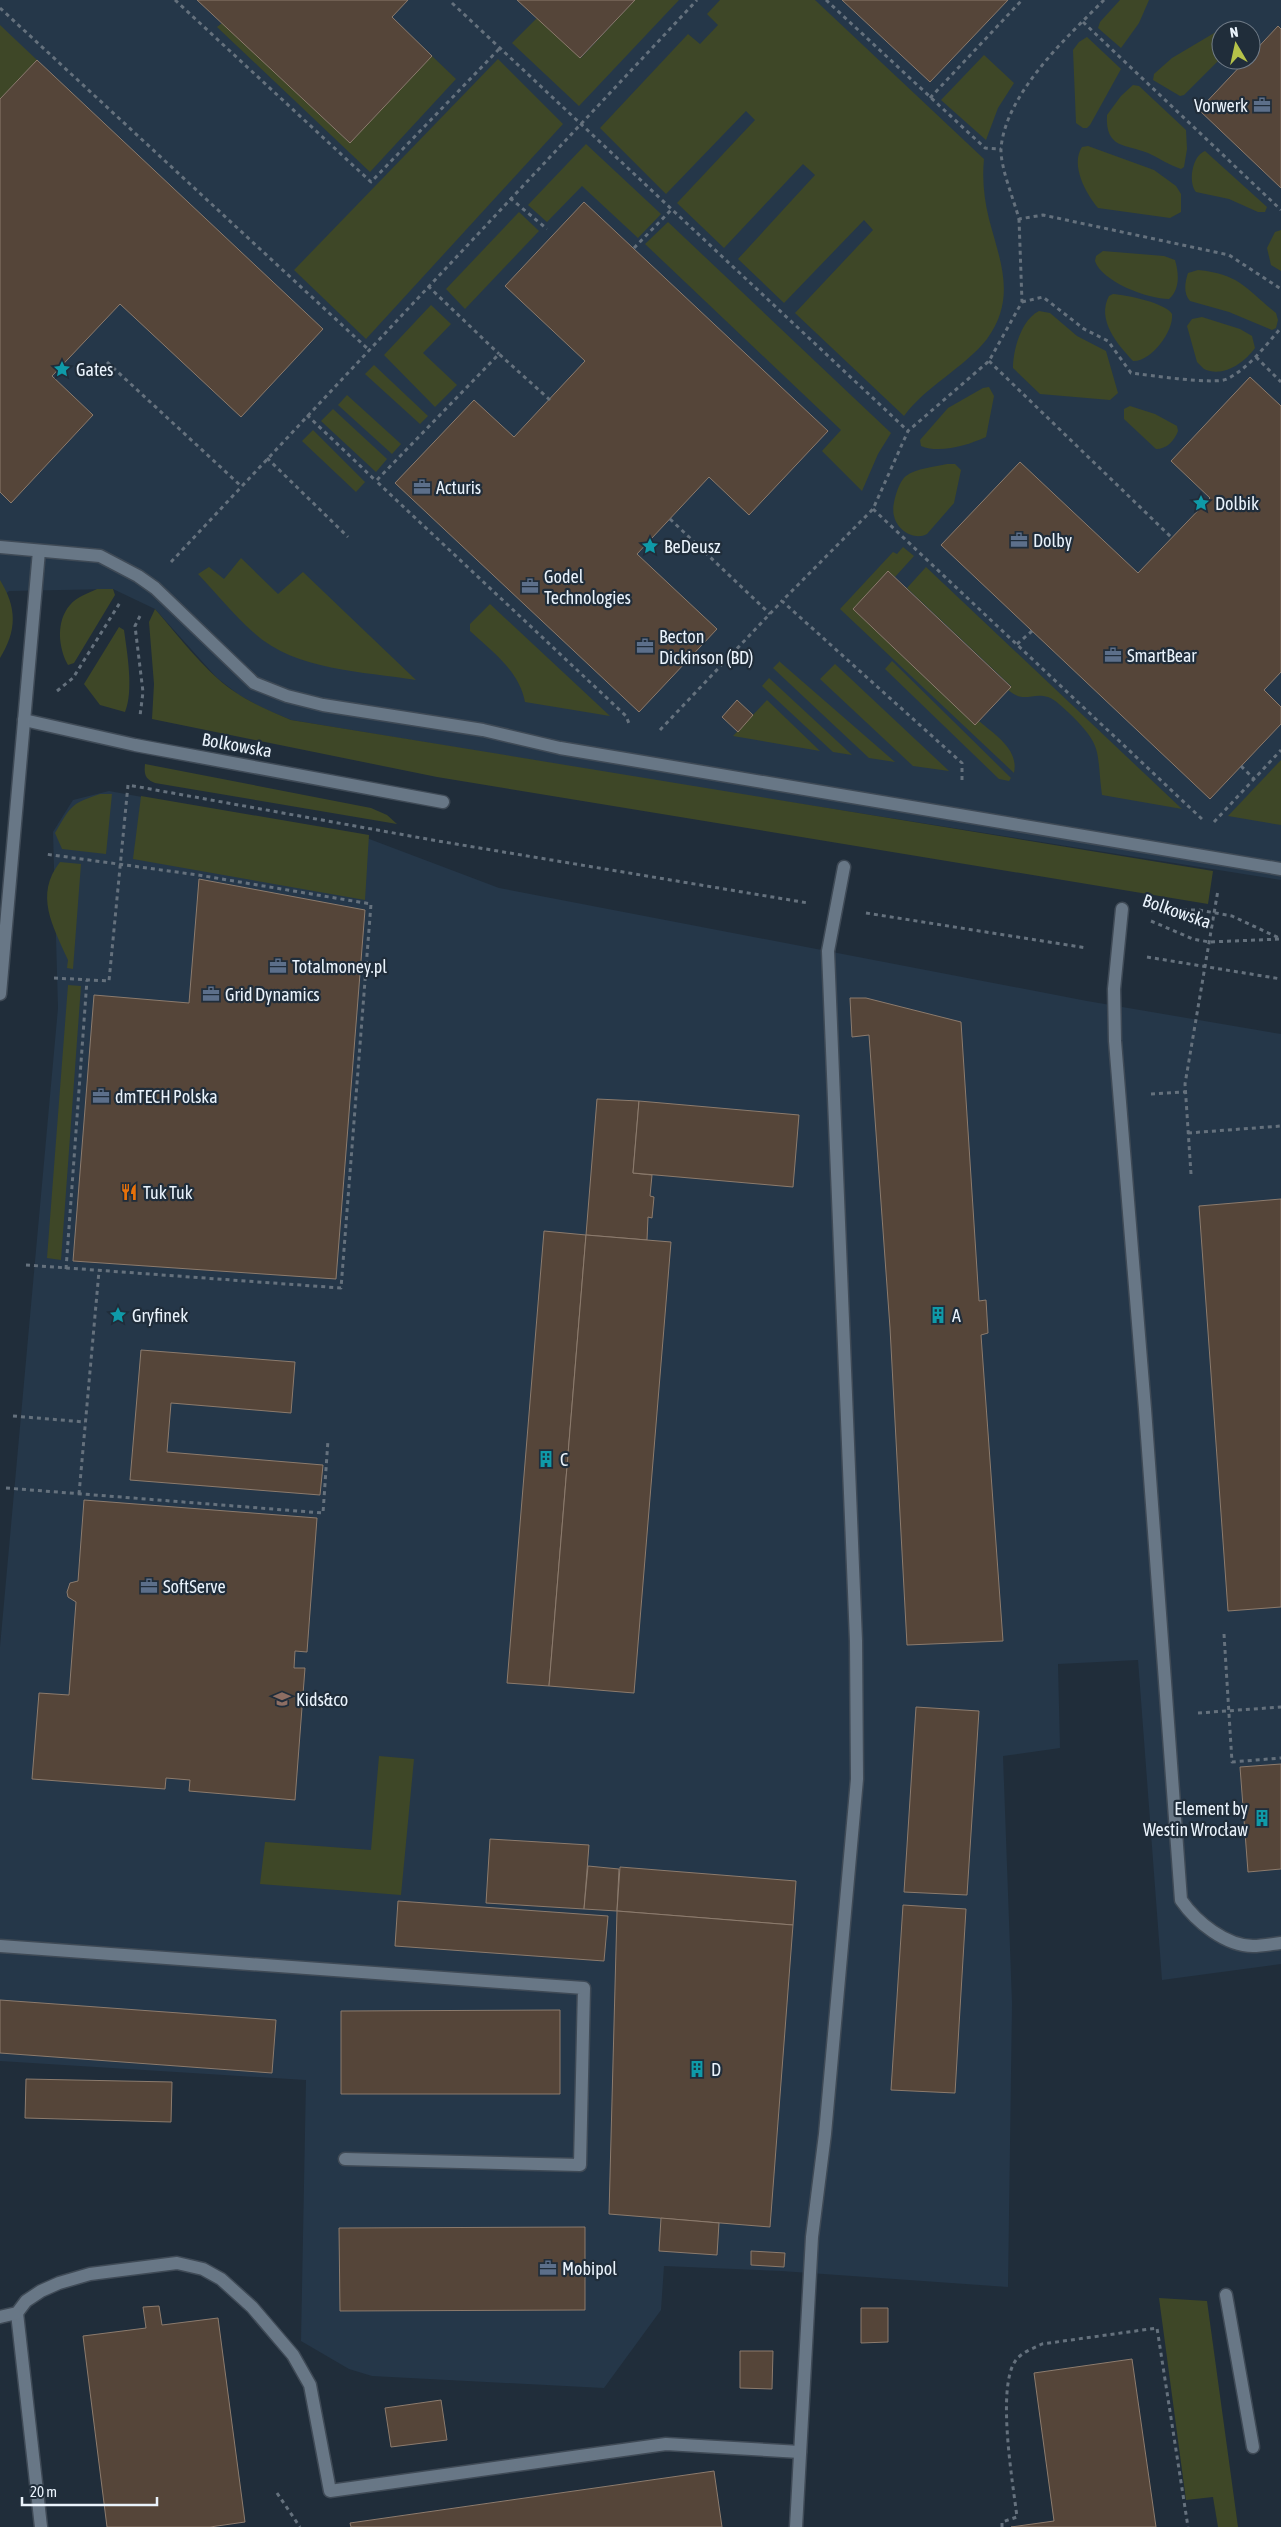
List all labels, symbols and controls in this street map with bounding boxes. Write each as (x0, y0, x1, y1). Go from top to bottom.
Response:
north arrow (1211, 20, 1261, 70)
text: N (1229, 24, 1239, 41)
place label: Vorwerk (1194, 95, 1248, 116)
office icon: Vorwerk (1252, 95, 1272, 115)
place icon: Gates (52, 359, 72, 379)
place label: Gates (76, 359, 113, 380)
office icon: Acturis (412, 477, 432, 497)
place label: Acturis (436, 477, 481, 498)
place icon: Dolbik (1191, 493, 1211, 513)
place label: Dolbik (1215, 493, 1259, 514)
office icon: Dolby (1009, 530, 1029, 550)
place label: Dolby (1033, 530, 1072, 551)
place icon: BeDeusz (640, 536, 660, 556)
place label: BeDeusz (664, 536, 721, 557)
place label: Godel Technologies (544, 566, 631, 608)
office icon: Godel Technologies (520, 576, 540, 596)
place label: Becton Dickinson (BD) (659, 626, 753, 668)
office icon: Becton Dickinson (BD) (635, 636, 655, 656)
office icon: SmartBear (1103, 645, 1123, 665)
place label: SmartBear (1127, 645, 1197, 666)
street label: Bolkowska (200, 728, 274, 762)
street label: Bolkowska (1140, 890, 1214, 932)
office icon: Totalmoney.pl (268, 956, 288, 976)
place label: Totalmoney.pl (292, 956, 387, 977)
office icon: Grid Dynamics (201, 984, 221, 1004)
place label: Grid Dynamics (225, 984, 320, 1005)
office icon: dmTECH Polska (91, 1086, 111, 1106)
place label: dmTECH Polska (115, 1086, 218, 1107)
restaurant icon: Tuk Tuk (119, 1182, 139, 1202)
place label: Tuk Tuk (143, 1182, 193, 1203)
place icon: Gryfinek (108, 1305, 128, 1325)
place label: Gryfinek (132, 1305, 188, 1326)
building icon: A (928, 1305, 948, 1325)
place label: A (952, 1305, 961, 1326)
building icon: C (536, 1449, 556, 1469)
place label: C (560, 1449, 568, 1470)
office icon: SoftServe (139, 1576, 159, 1596)
place label: SoftServe (163, 1576, 226, 1597)
school or university icon: Kids&co (272, 1689, 292, 1709)
place label: Kids&co (296, 1689, 348, 1710)
place label: Element by Westin Wrocław (1143, 1798, 1248, 1840)
building icon: Element by Westin Wrocław (1252, 1808, 1272, 1828)
building icon: D (687, 2059, 707, 2079)
place label: D (711, 2059, 721, 2080)
office icon: Mobipol (538, 2258, 558, 2278)
place label: Mobipol (562, 2258, 617, 2279)
scale bar (22, 2474, 158, 2506)
text: 20 m (30, 2483, 57, 2500)

